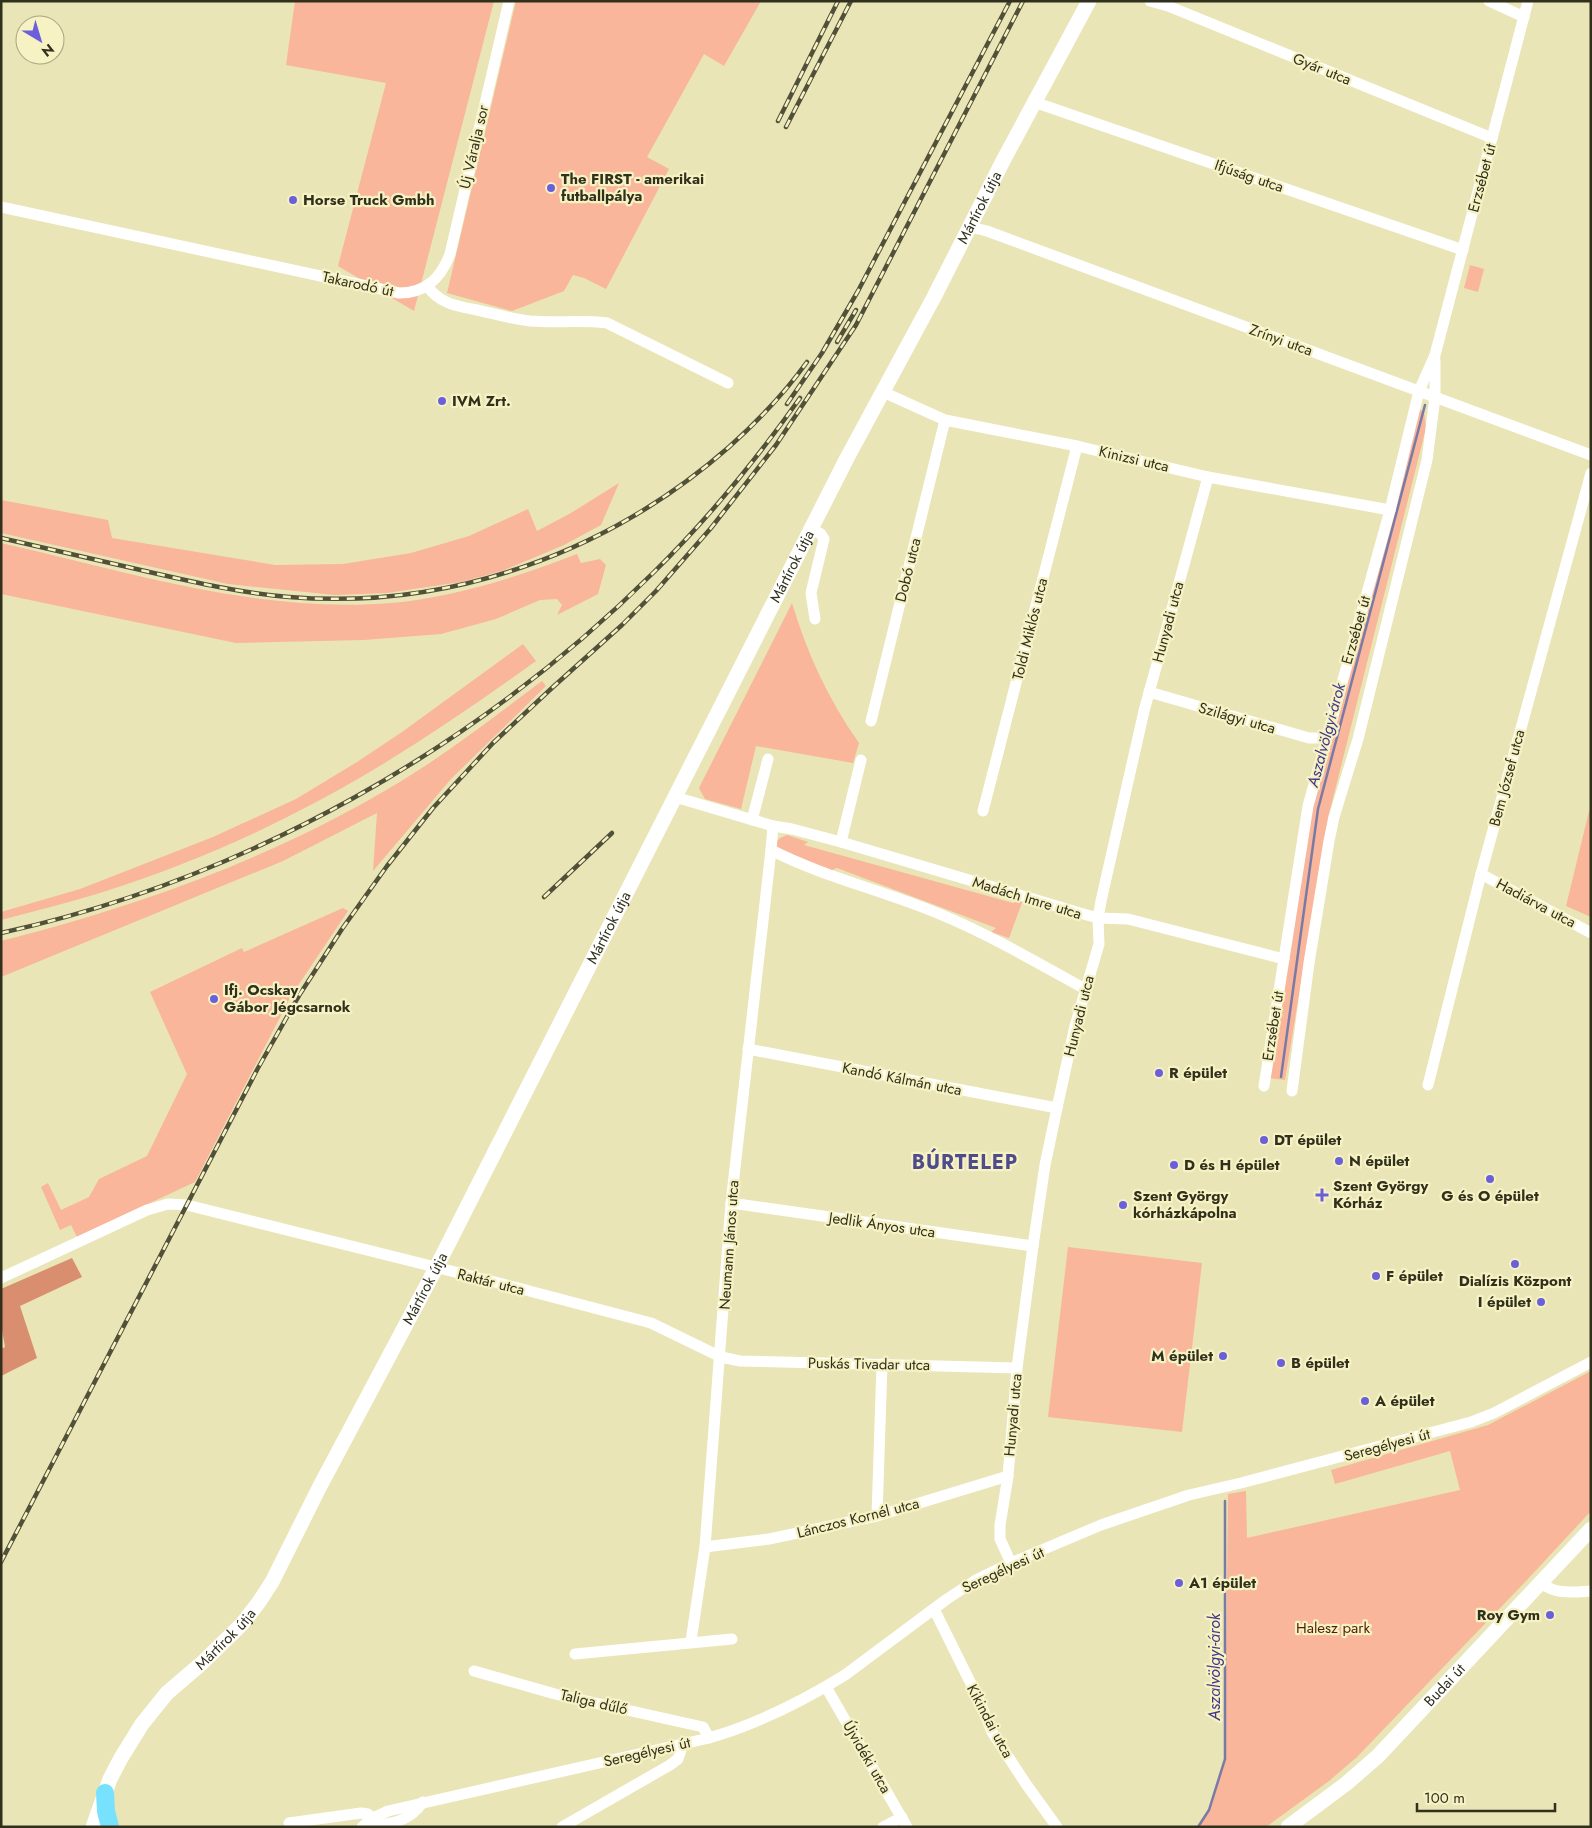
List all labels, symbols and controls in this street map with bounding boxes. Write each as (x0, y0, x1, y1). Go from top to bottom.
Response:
north arrow (15, 15, 65, 65)
text: N (37, 39, 59, 62)
street label: Gyár utca (1289, 47, 1355, 91)
street label: Új Váralja sor (454, 102, 495, 191)
street label: Erzsébet út (1462, 141, 1502, 215)
street label: Ifjúság utca (1211, 154, 1287, 198)
street label: Mártírok útja (952, 167, 1007, 248)
place label: The FIRST - amerikai futballpálya (561, 168, 704, 207)
marker: The FIRST - amerikai futballpálya (545, 182, 557, 194)
place label: Horse Truck Gmbh (303, 189, 435, 211)
marker: Horse Truck Gmbh (287, 194, 299, 206)
street label: Takarodó út (320, 266, 396, 302)
street label: Zrínyi utca (1246, 318, 1316, 362)
place label: IVM Zrt. (452, 390, 511, 412)
marker: IVM Zrt. (436, 395, 448, 407)
street label: Kinizsi utca (1097, 440, 1171, 478)
street label: Mártírok útja (764, 526, 820, 607)
street label: Dobó utca (889, 536, 927, 604)
street label: Toldi Miklós utca (1007, 576, 1053, 682)
street label: Hunyadi utca (1147, 579, 1189, 665)
street label: Erzsébet út (1336, 593, 1376, 667)
water label: Aszalvölgyi-árok (1301, 679, 1351, 791)
street label: Szilágyi utca (1196, 697, 1278, 739)
street label: Bem József utca (1484, 727, 1530, 829)
street label: Madách Imre utca (970, 871, 1084, 925)
street label: Hadiárva utca (1492, 873, 1580, 933)
street label: Mártírok útja (581, 887, 636, 968)
street label: Hunyadi utca (1058, 973, 1100, 1059)
place label: Ifj. Ocskay Gábor Jégcsarnok (224, 979, 351, 1018)
street label: Erzsébet út (1257, 989, 1289, 1062)
marker: Ifj. Ocskay Gábor Jégcsarnok (208, 993, 220, 1005)
street label: Kandó Kálmán utca (840, 1057, 964, 1101)
place label: R épület (1169, 1062, 1227, 1084)
marker: R épület (1153, 1067, 1165, 1079)
place label: DT épület (1274, 1129, 1342, 1151)
marker: DT épület (1258, 1134, 1270, 1146)
district label: BÚRTELEP (912, 1148, 1018, 1177)
place label: N épület (1349, 1150, 1410, 1172)
place label: D és H épület (1184, 1154, 1280, 1176)
marker: N épület (1333, 1155, 1345, 1167)
marker: D és H épület (1168, 1159, 1180, 1171)
marker: G és O épület (1484, 1173, 1496, 1185)
place label: Szent György Kórház (1333, 1175, 1428, 1214)
street label: Neumann János utca (714, 1180, 744, 1310)
place label: Szent György kórházkápolna (1133, 1185, 1237, 1224)
place label: G és O épület (1441, 1185, 1539, 1207)
marker: Szent György Kórház (1315, 1188, 1329, 1202)
marker: Szent György kórházkápolna (1117, 1199, 1129, 1211)
street label: Jedlik Ányos utca (826, 1206, 937, 1243)
street label: Mártírok útja (397, 1249, 453, 1329)
marker: Dialízis Központ (1509, 1258, 1521, 1270)
street label: Raktár utca (455, 1263, 527, 1301)
place label: F épület (1386, 1265, 1443, 1287)
marker: F épület (1370, 1270, 1382, 1282)
place label: Dialízis Központ (1459, 1270, 1572, 1292)
place label: I épület (1478, 1291, 1531, 1313)
marker: I épület (1535, 1296, 1547, 1308)
place label: M épület (1151, 1345, 1213, 1367)
marker: M épület (1217, 1350, 1229, 1362)
street label: Puskás Tivadar utca (808, 1352, 930, 1376)
place label: B épület (1291, 1352, 1350, 1374)
marker: B épület (1275, 1357, 1287, 1369)
street label: Hunyadi utca (998, 1373, 1028, 1457)
place label: A épület (1374, 1390, 1435, 1412)
marker: A épület (1359, 1395, 1371, 1407)
street label: Seregélyesi út (1341, 1423, 1433, 1467)
street label: Lánczos Kornél utca (795, 1492, 921, 1544)
street label: Seregélyesi út (958, 1541, 1048, 1599)
place label: A1 épület (1188, 1572, 1256, 1594)
marker: A1 épület (1173, 1577, 1185, 1589)
street label: Mártírok útja (190, 1604, 261, 1675)
place label: Roy Gym (1477, 1604, 1540, 1626)
marker: Roy Gym (1544, 1609, 1556, 1621)
water label: Aszalvölgyi-árok (1203, 1612, 1226, 1721)
park label: Halesz park (1296, 1617, 1370, 1639)
street label: Budai út (1419, 1658, 1471, 1712)
street label: Kikindai utca (961, 1680, 1019, 1762)
street label: Taliga dűlő (558, 1684, 630, 1720)
street label: Újvidéki utca (837, 1717, 897, 1797)
street label: Seregélyesi út (601, 1731, 693, 1773)
scale bar (1417, 1780, 1554, 1812)
text: 100 m (1424, 1787, 1465, 1809)

